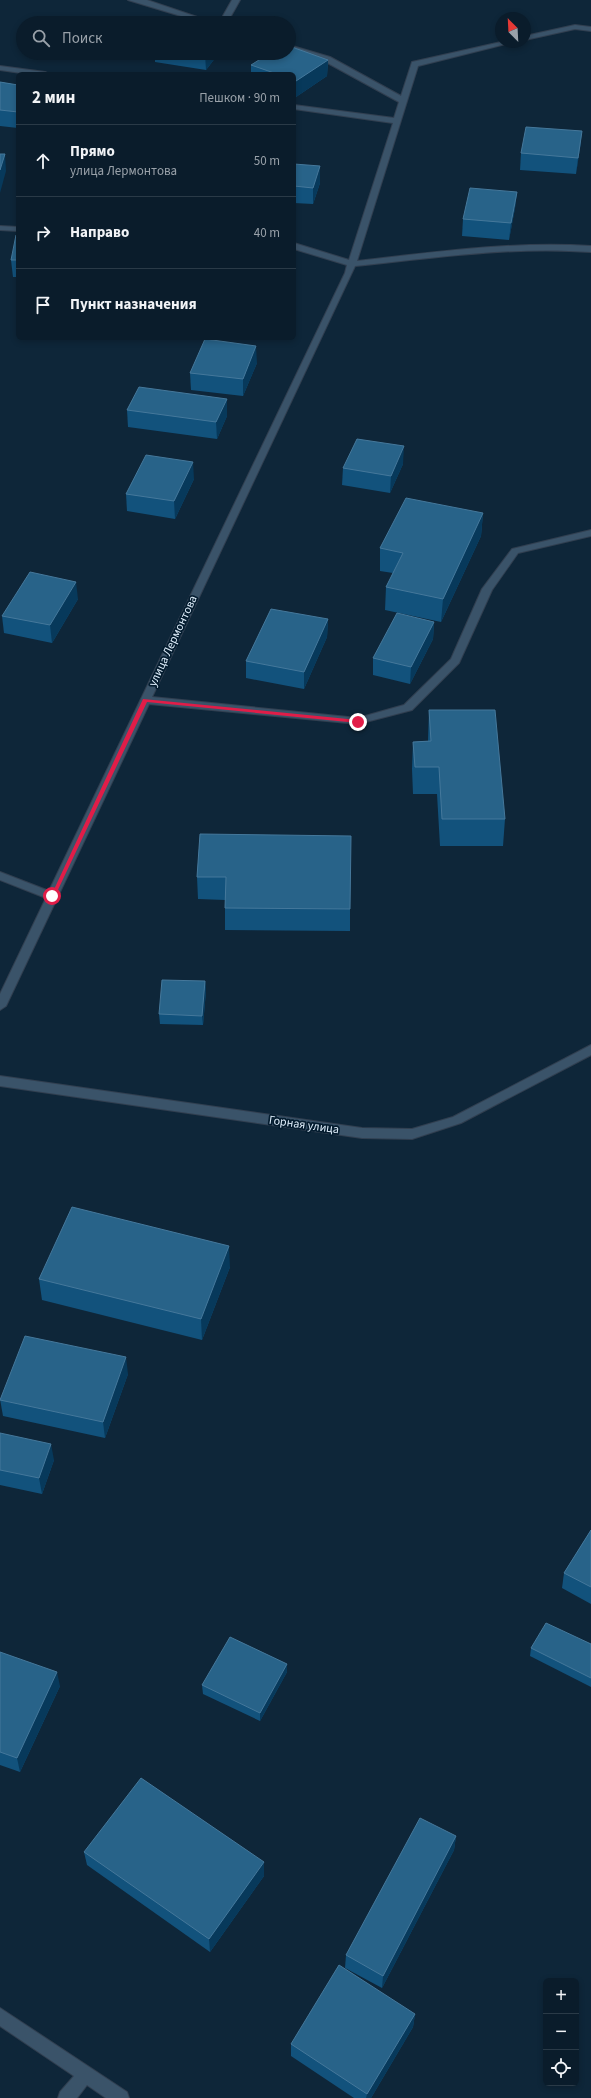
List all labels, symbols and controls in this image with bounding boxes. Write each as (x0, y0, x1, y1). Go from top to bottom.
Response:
north arrow (495, 12, 531, 48)
search box (16, 16, 296, 60)
icon: search (30, 27, 52, 49)
text: Поиск (62, 28, 103, 49)
text: 2 мин (32, 86, 75, 110)
text: Пешком · 90 m (199, 89, 280, 107)
text: Прямо (70, 141, 115, 162)
icon: ahead (32, 150, 54, 172)
text: 50 m (254, 152, 280, 170)
text: улица Лермонтова (70, 162, 177, 180)
icon: right (32, 222, 54, 244)
text: Направо (70, 222, 129, 243)
text: 40 m (254, 224, 280, 242)
icon: arrive (32, 294, 54, 316)
text: Пункт назначения (70, 294, 197, 315)
street label: улица Лермонтова (144, 593, 202, 689)
route end (349, 713, 367, 731)
route start (43, 887, 61, 905)
street label: Горная улица (268, 1112, 340, 1138)
map controls (543, 1978, 579, 2086)
button: + (543, 1978, 579, 2014)
button: − (543, 2014, 579, 2050)
button: locate (543, 2050, 579, 2086)

